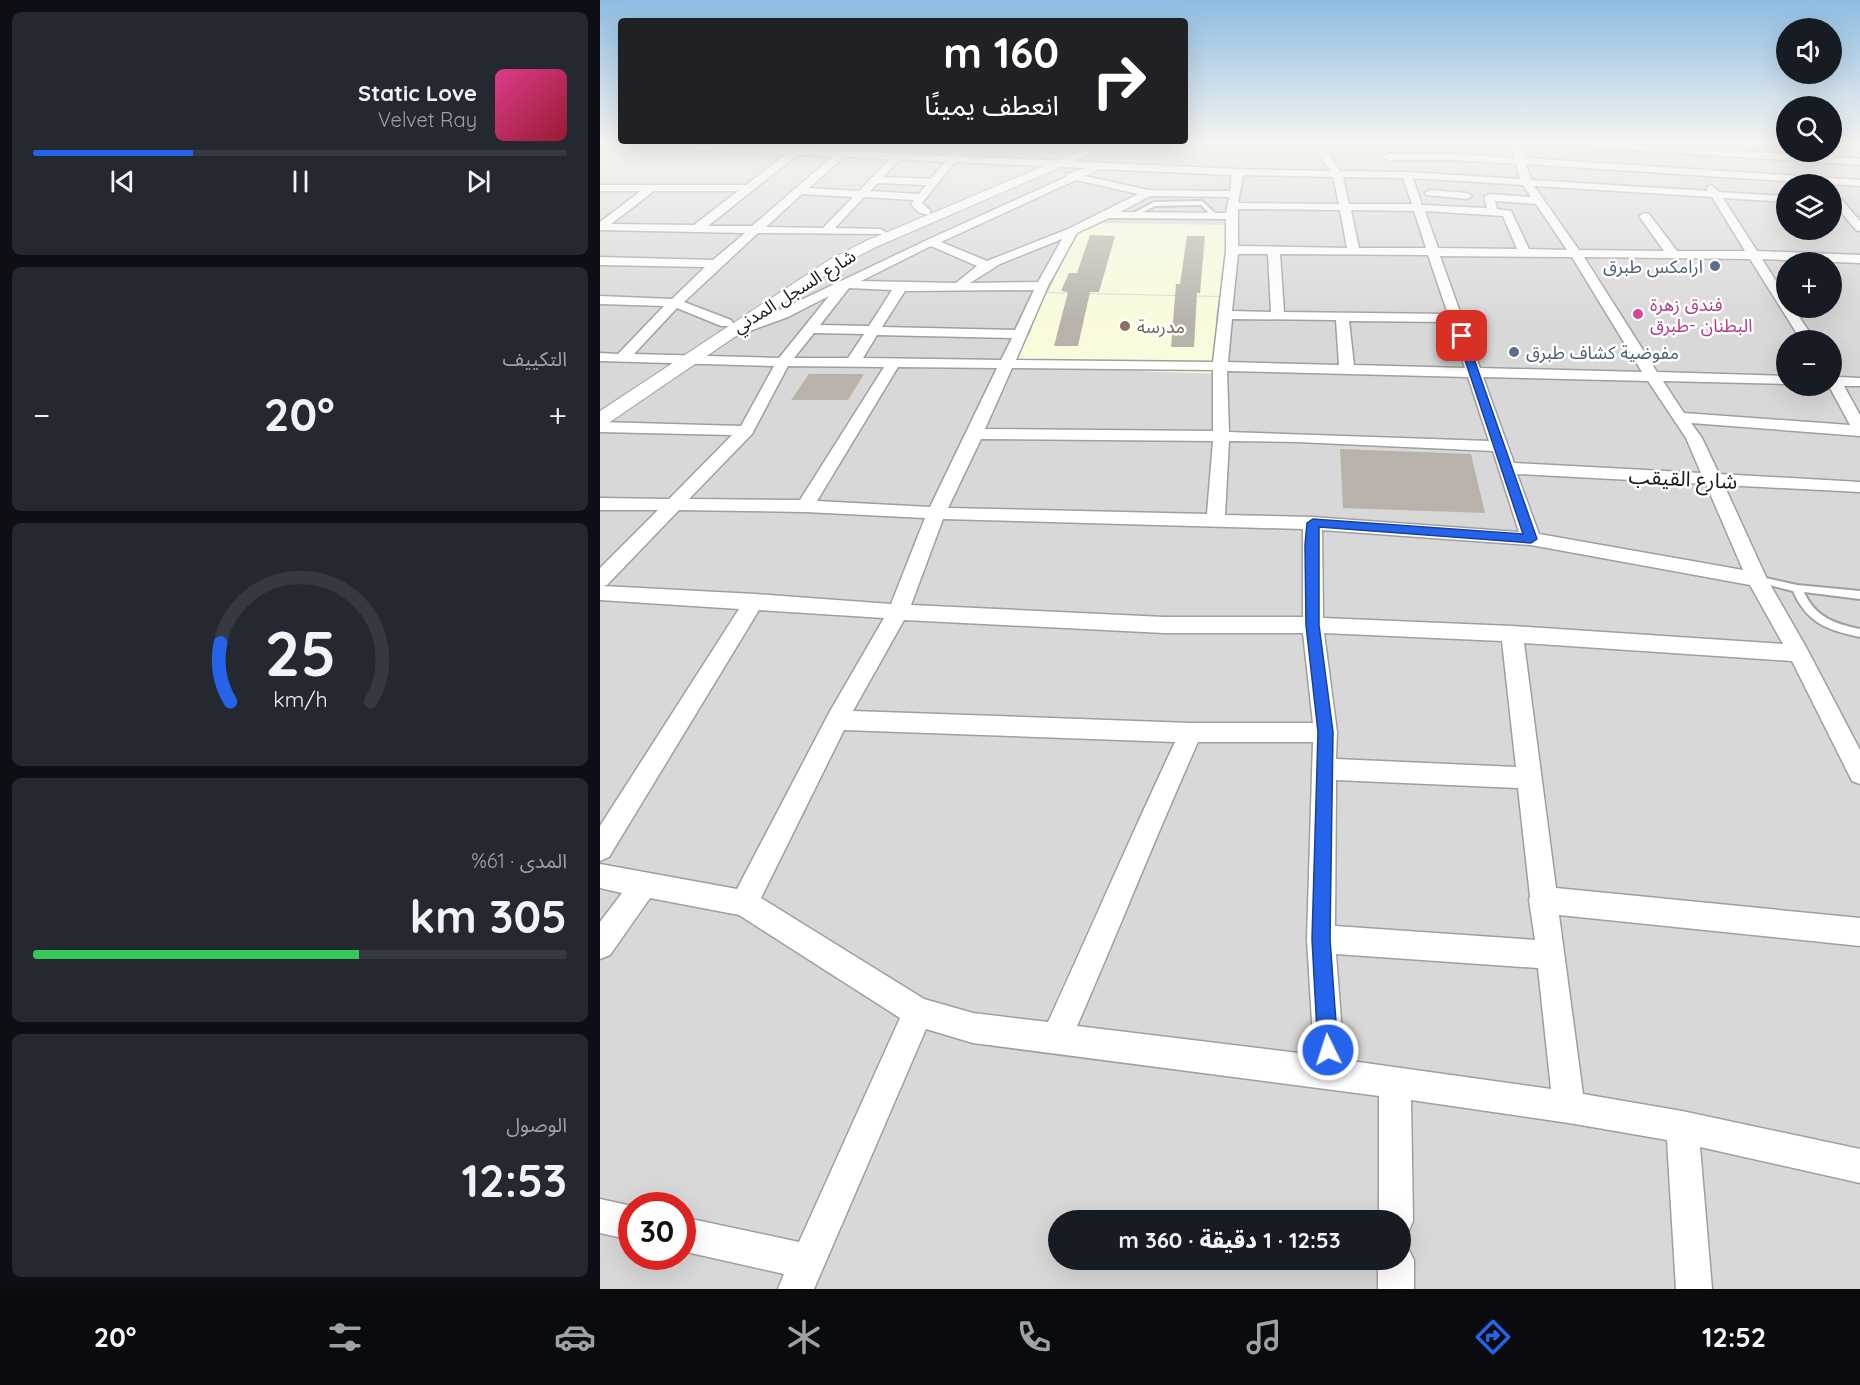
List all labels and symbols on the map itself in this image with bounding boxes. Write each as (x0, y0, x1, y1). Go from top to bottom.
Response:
street label: شارع السجل المدني (728, 244, 861, 341)
place label: ارامكس طبرق (1603, 255, 1703, 278)
marker: ارامكس طبرق (1708, 259, 1722, 273)
place label: فندق زهرة البطنان -طبرق (1650, 293, 1752, 337)
marker: فندق زهرة البطنان -طبرق (1631, 307, 1645, 321)
pin (1436, 310, 1487, 361)
place label: مدرسة (1137, 315, 1185, 338)
marker: مدرسة (1118, 319, 1132, 333)
place label: مفوضية كشاف طبرق (1526, 341, 1679, 364)
marker: مفوضية كشاف طبرق (1507, 345, 1521, 359)
street label: شارع القيقب (1628, 462, 1738, 497)
position arrow (1296, 1018, 1360, 1082)
speed limit sign: 30 (618, 1192, 696, 1270)

